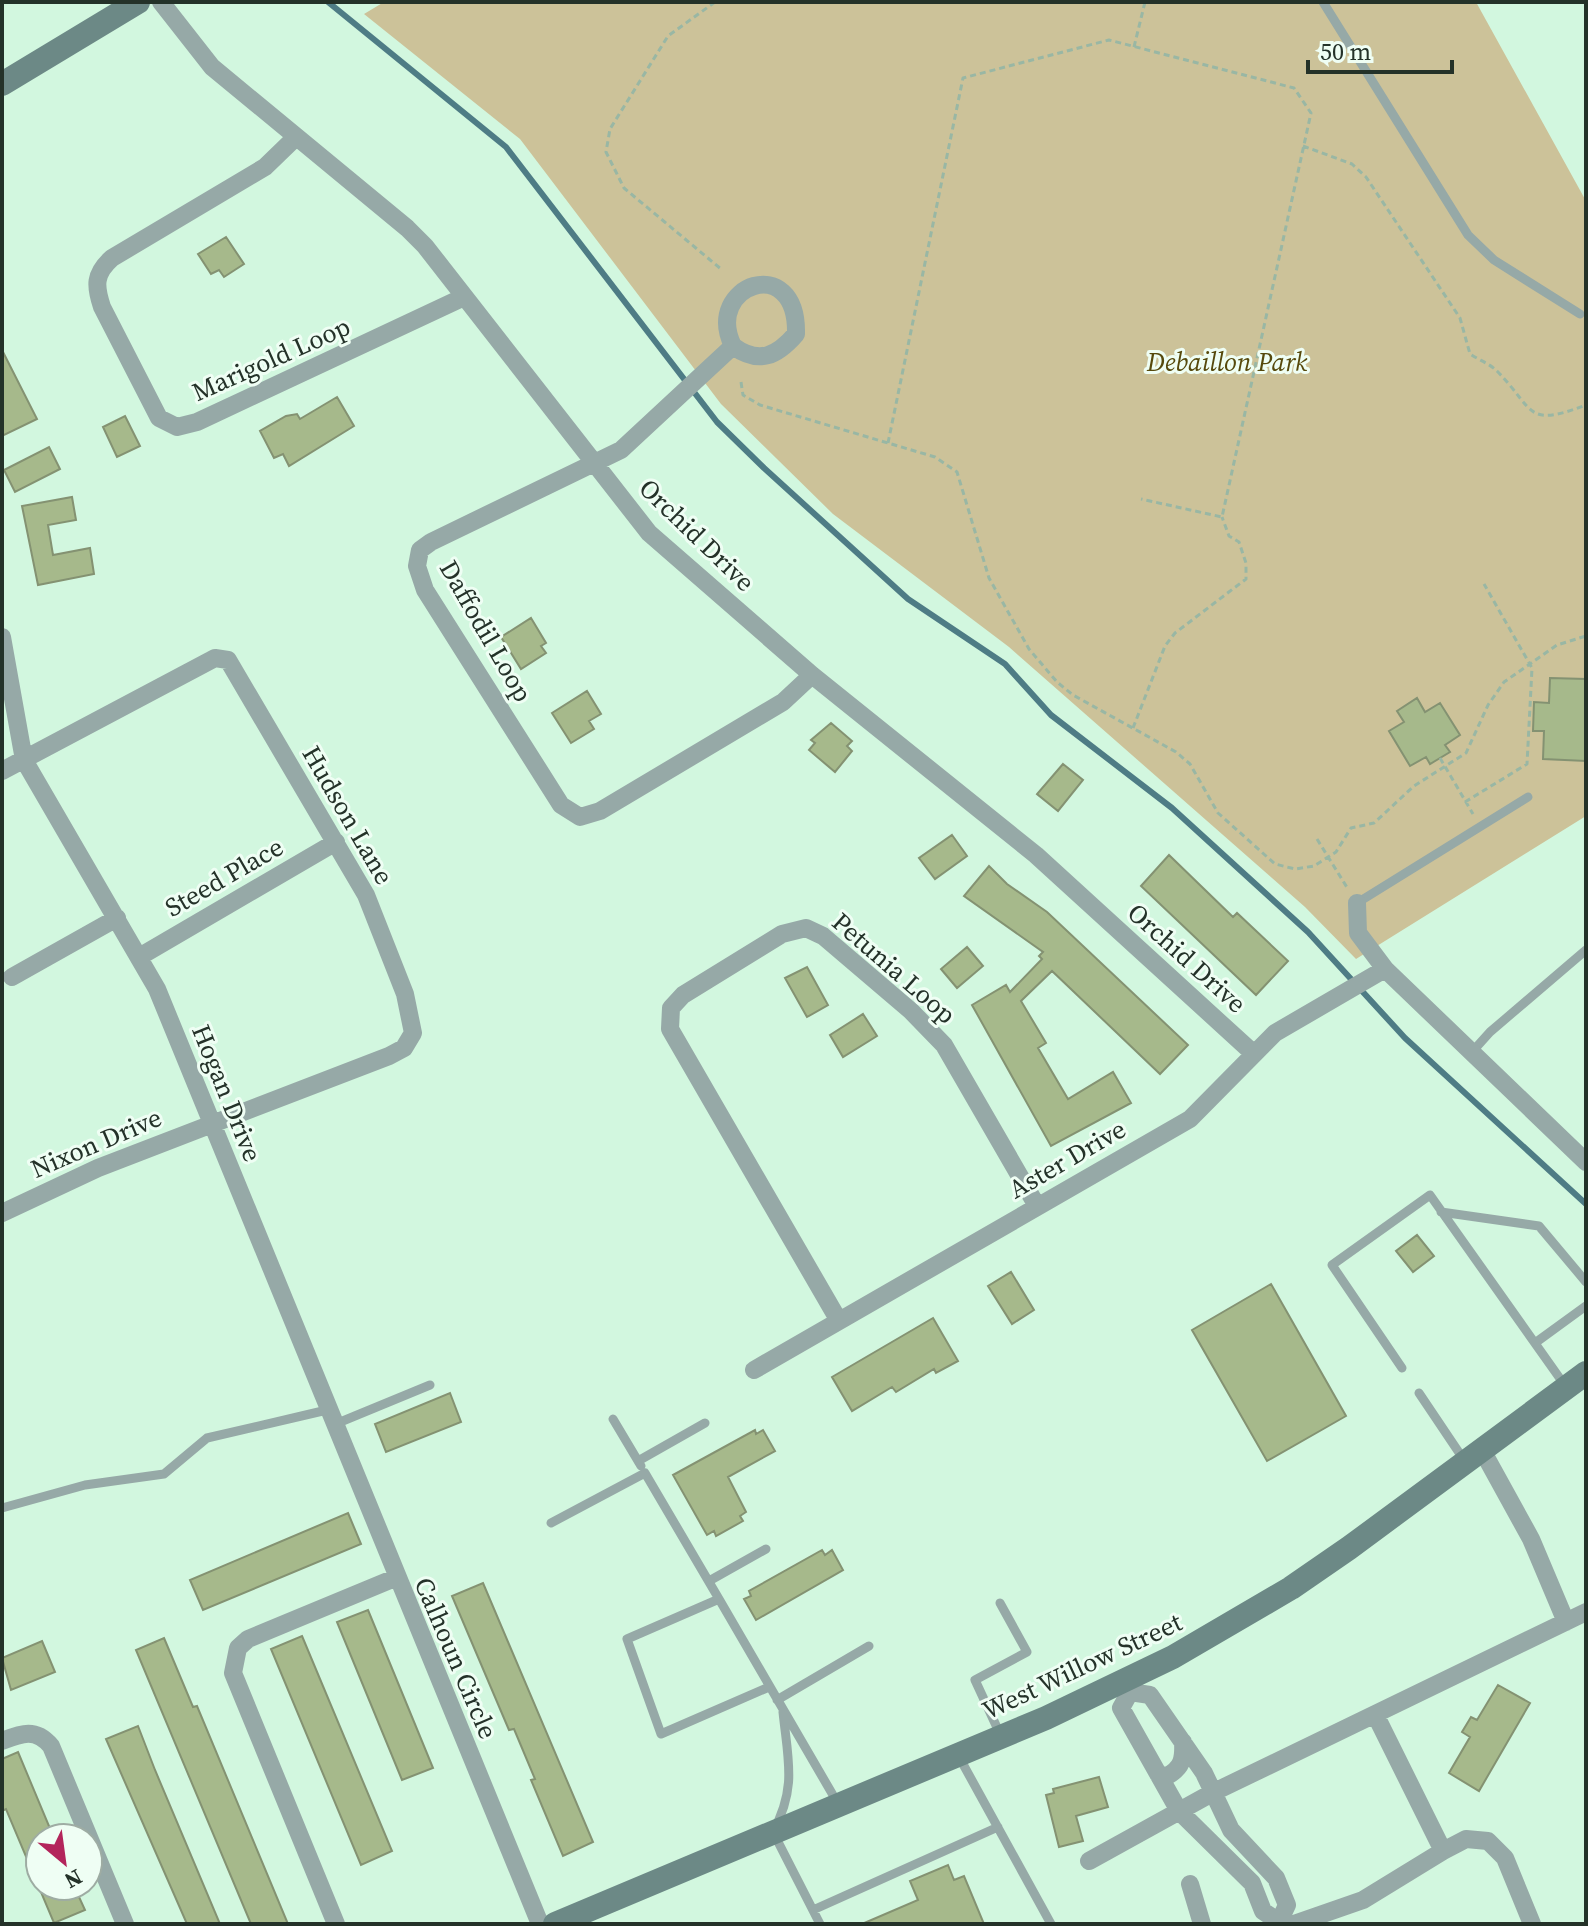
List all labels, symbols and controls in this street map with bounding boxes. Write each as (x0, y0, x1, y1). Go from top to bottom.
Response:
scale bar (1308, 24, 1452, 74)
text: 50 m (1320, 35, 1371, 68)
street label: Marigold Loop (186, 308, 356, 410)
park label: Debaillon Park (1146, 344, 1308, 380)
street label: Orchid Drive (631, 471, 763, 599)
street label: Daffodil Loop (431, 554, 541, 708)
street label: Hudson Lane (294, 739, 402, 891)
street label: Steed Place (158, 829, 290, 925)
street label: Orchid Drive (1120, 895, 1254, 1021)
street label: Petunia Loop (824, 904, 964, 1032)
street label: Hogan Drive (183, 1019, 271, 1167)
street label: Nixon Drive (25, 1099, 167, 1187)
street label: Aster Drive (1002, 1111, 1132, 1207)
street label: Calhoun Circle (406, 1572, 506, 1744)
street label: West Willow Street (976, 1604, 1188, 1728)
north arrow (24, 1822, 104, 1902)
text: N (59, 1862, 88, 1896)

